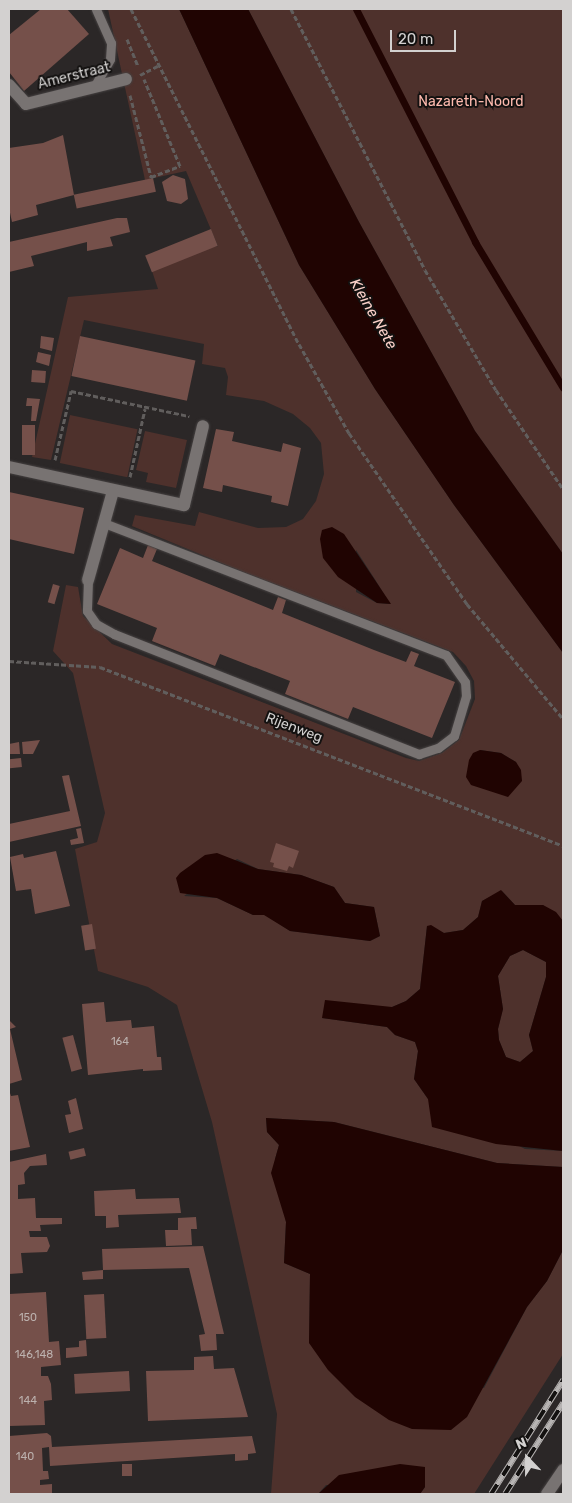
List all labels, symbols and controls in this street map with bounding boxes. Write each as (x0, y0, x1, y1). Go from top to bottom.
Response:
scale bar (392, 20, 458, 52)
text: 20 m (398, 30, 433, 48)
street label: Amerstraat (36, 59, 112, 93)
park label: Nazareth-Noord (418, 94, 524, 110)
water label: Kleine Nete (346, 275, 400, 353)
street label: Rijenweg (263, 709, 325, 747)
house number: 164 (111, 1035, 129, 1049)
house number: 150 (19, 1311, 37, 1325)
house number: 146,148 (15, 1348, 53, 1362)
house number: 144 (19, 1394, 37, 1408)
north arrow (502, 1433, 552, 1483)
text: N (513, 1434, 529, 1453)
house number: 140 (16, 1450, 34, 1464)

